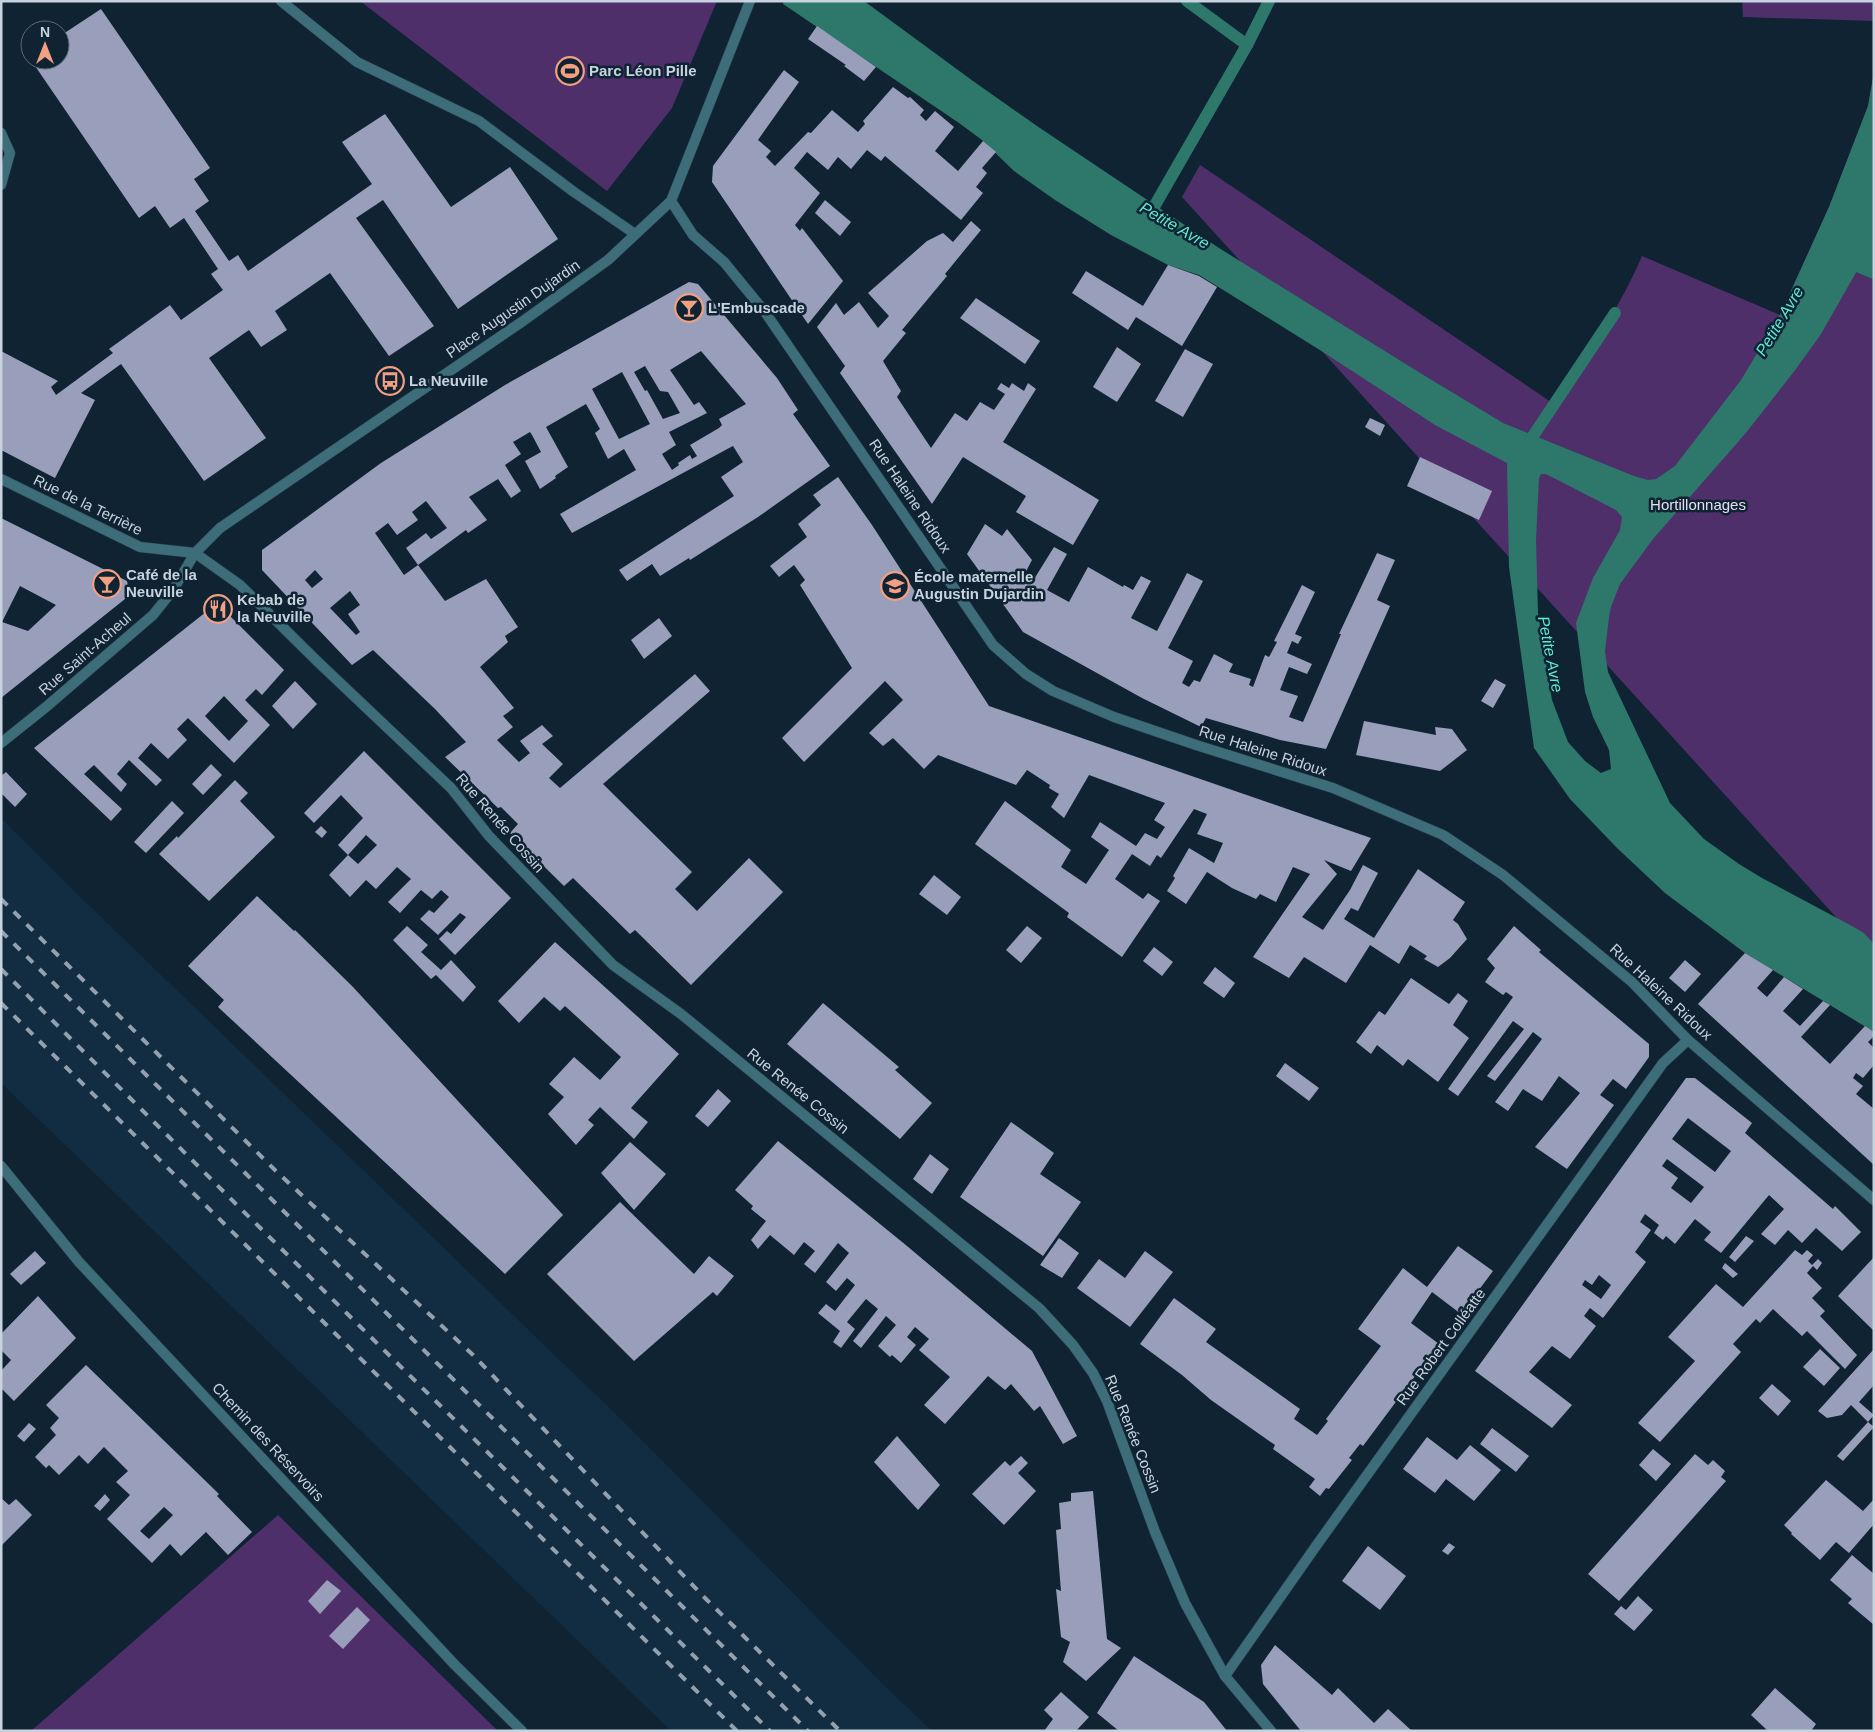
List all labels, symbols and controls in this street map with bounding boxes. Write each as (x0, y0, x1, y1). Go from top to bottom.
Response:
north arrow (20, 20, 70, 70)
text: N (40, 24, 50, 40)
sports icon: Parc Léon Pille (555, 56, 585, 86)
place label: Parc Léon Pille (589, 62, 697, 79)
water label: Petite Avre (1137, 199, 1213, 252)
street label: Place Augustin Dujardin (443, 256, 583, 361)
water label: Petite Avre (1752, 284, 1807, 359)
bar icon: L'Embuscade (674, 293, 704, 323)
place label: L'Embuscade (708, 299, 805, 316)
bus stop icon: La Neuville (375, 366, 405, 396)
place label: La Neuville (409, 372, 488, 389)
street label: Rue Haleine Ridoux (866, 436, 955, 556)
street label: Rue de la Terrière (31, 471, 145, 538)
park label: Hortillonnages (1650, 496, 1746, 513)
place label: Café de la Neuville (126, 566, 198, 600)
place label: École maternelle Augustin Dujardin (914, 568, 1044, 602)
bar icon: Café de la Neuville (92, 569, 122, 599)
school or university icon: École maternelle Augustin Dujardin (880, 571, 910, 601)
place label: Kebab de la Neuville (237, 591, 311, 625)
restaurant icon: Kebab de la Neuville (203, 594, 233, 624)
street label: Rue Saint-Acheul (35, 609, 134, 698)
water label: Petite Avre (1535, 614, 1566, 694)
street label: Rue Haleine Ridoux (1197, 722, 1330, 779)
street label: Rue Renée Cossin (453, 770, 548, 876)
street label: Rue Haleine Ridoux (1607, 940, 1716, 1044)
street label: Rue Renée Cossin (744, 1044, 853, 1137)
street label: Rue Robert Colléatte (1393, 1285, 1489, 1408)
street label: Rue Renée Cossin (1102, 1372, 1165, 1495)
street label: Chemin des Réservoirs (209, 1379, 328, 1504)

